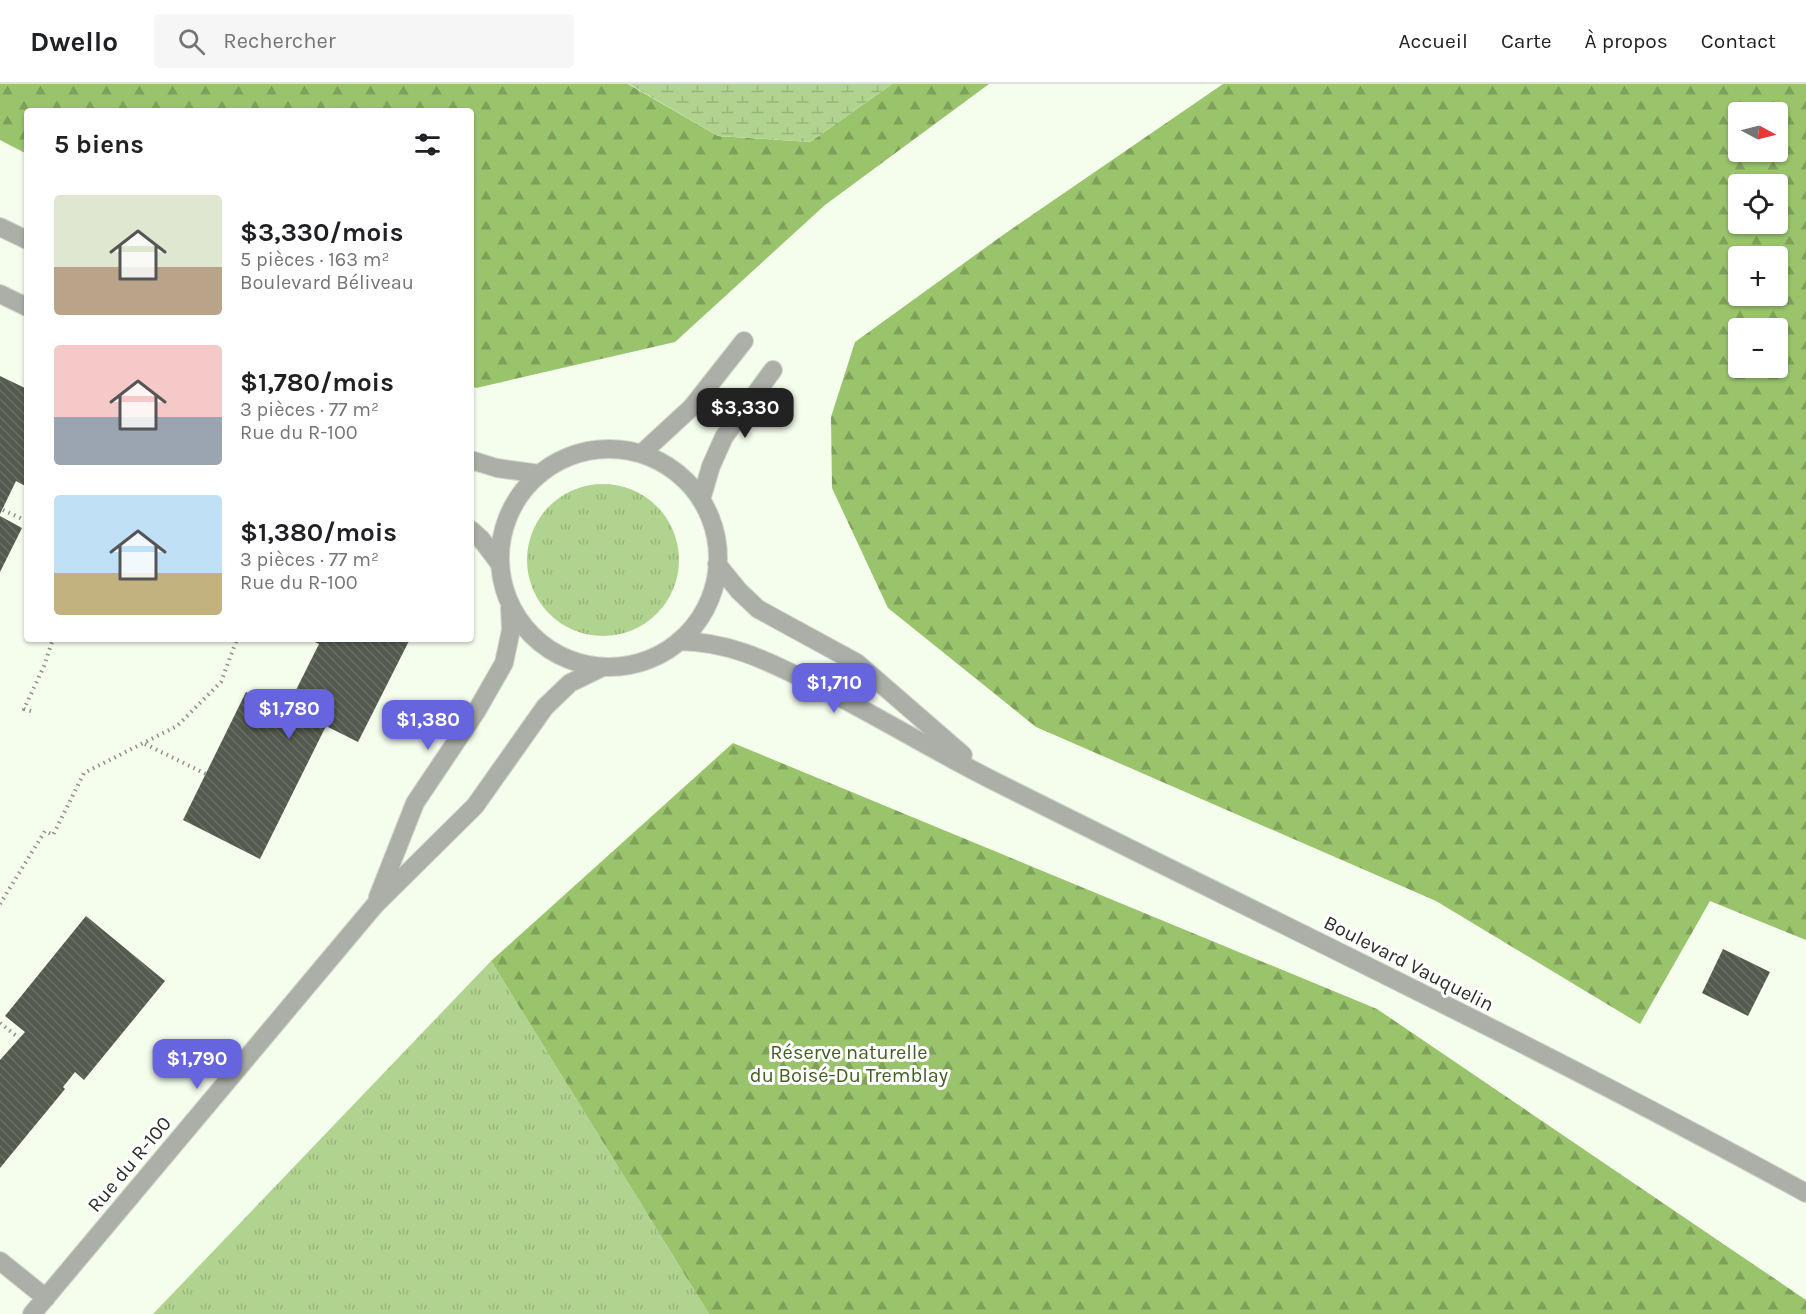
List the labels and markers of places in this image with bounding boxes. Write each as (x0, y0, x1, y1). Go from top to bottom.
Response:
pin: $3,330 (696, 388, 794, 439)
pin: $1,710 (785, 663, 883, 714)
pin: $1,780 (240, 689, 338, 740)
pin: $1,380 (379, 700, 477, 751)
pin: $1,790 (148, 1039, 246, 1090)

